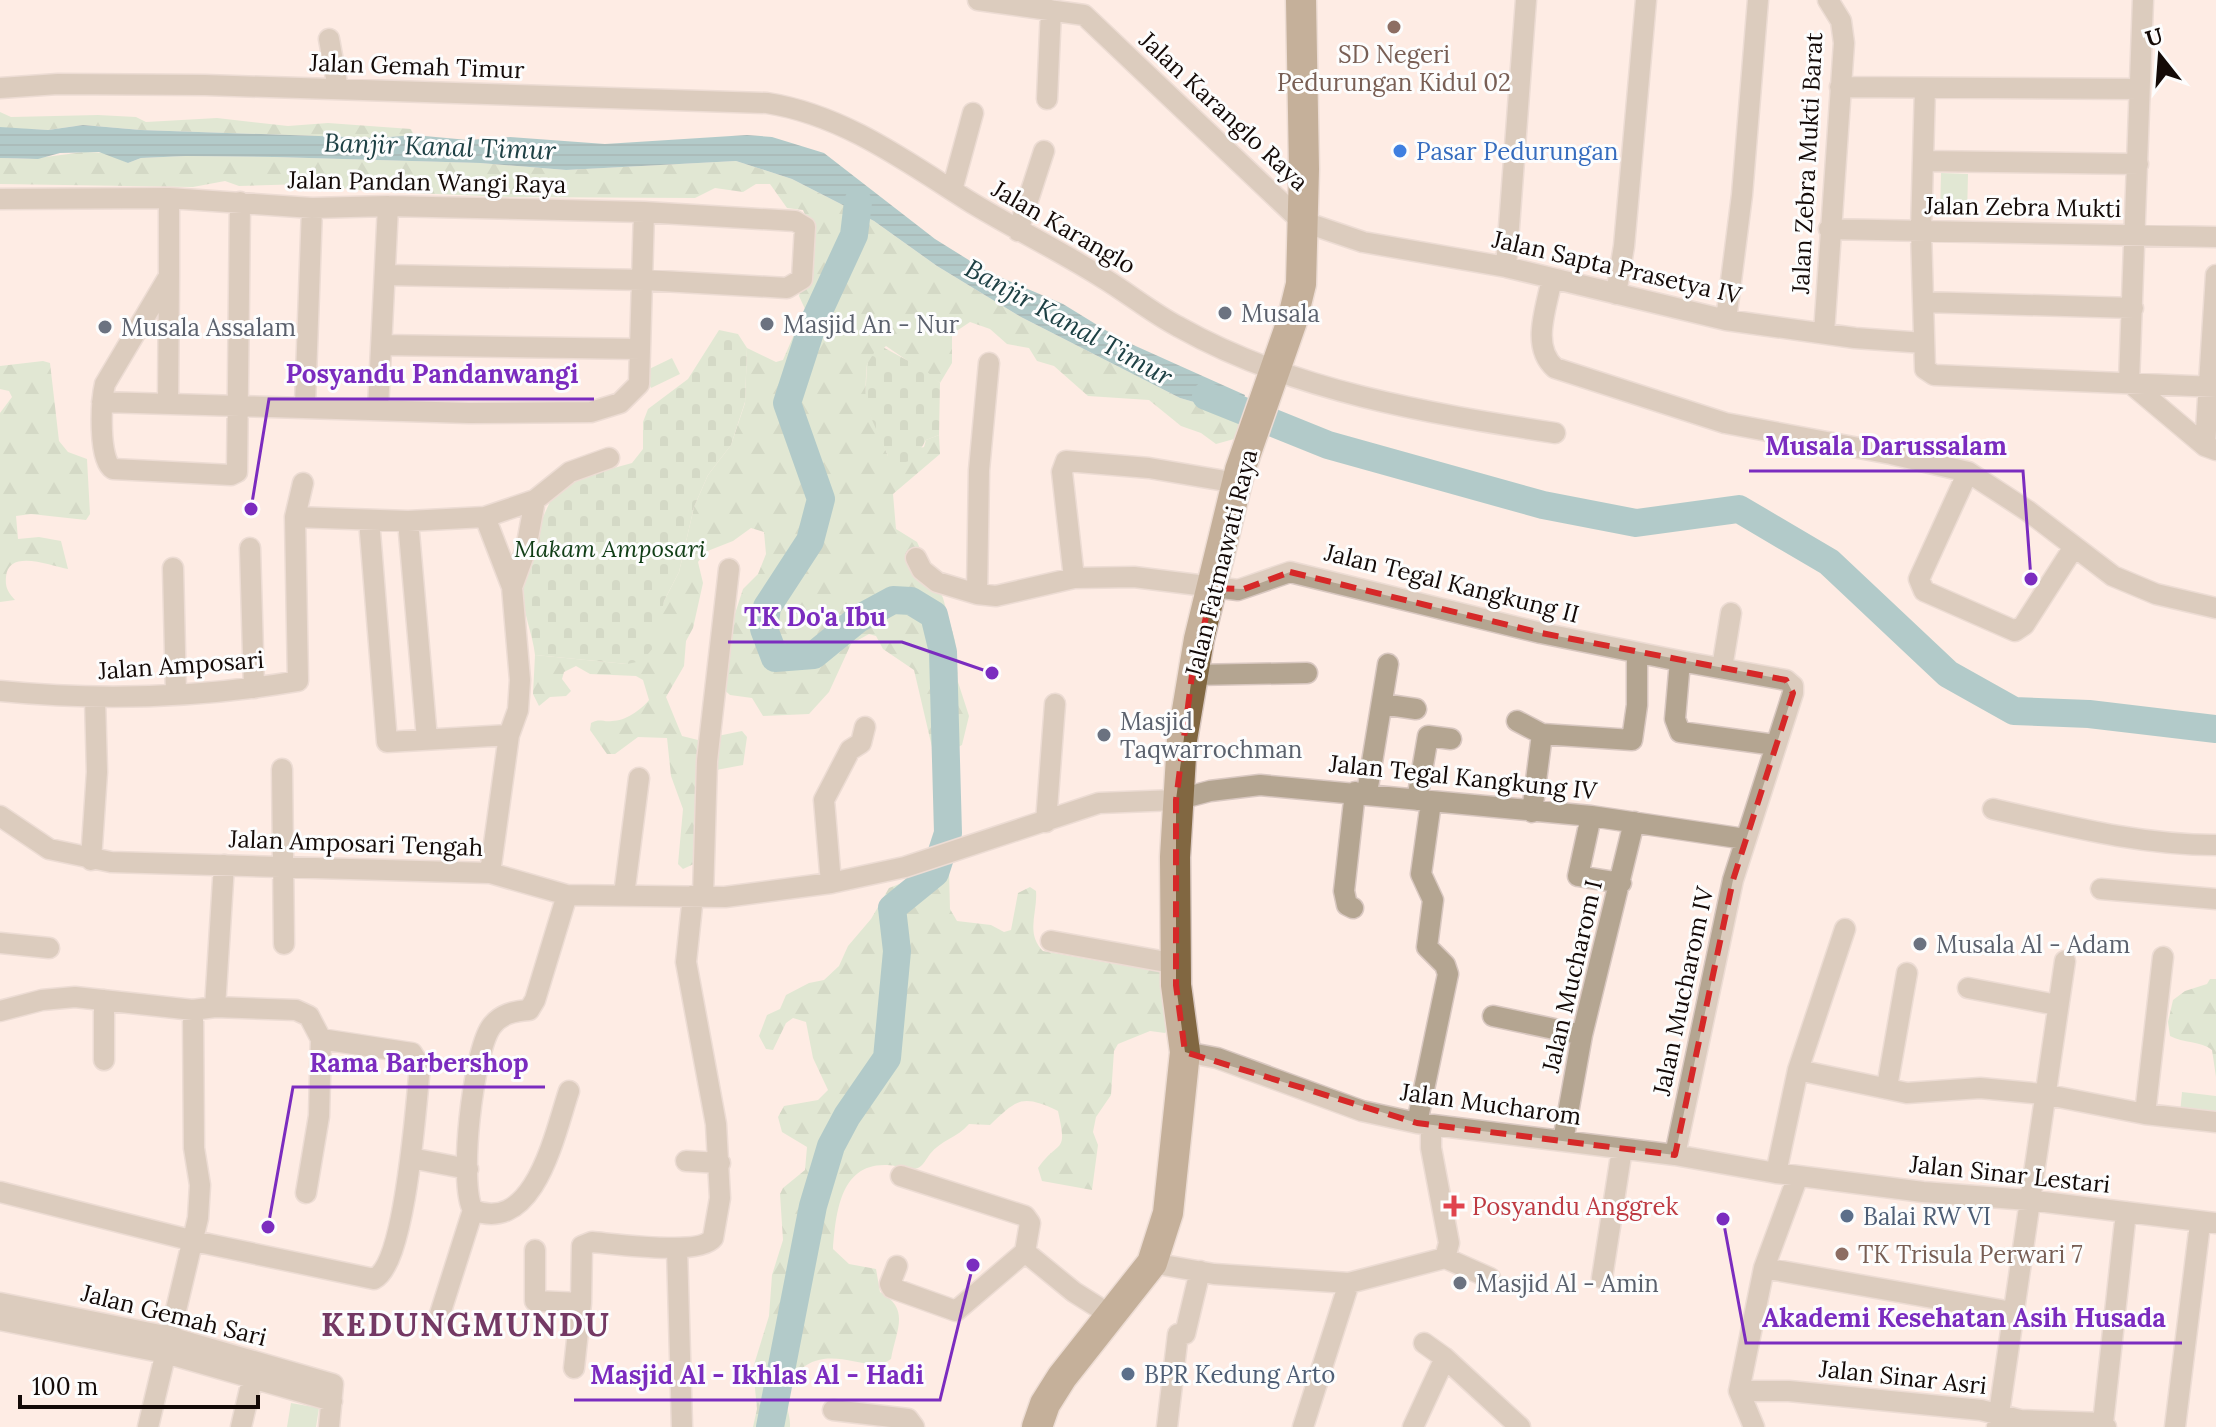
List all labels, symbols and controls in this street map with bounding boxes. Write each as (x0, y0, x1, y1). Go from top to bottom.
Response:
north arrow (2120, 16, 2200, 96)
marker: SD Negeri Pedurungan Kidul 02 (1385, 18, 1403, 36)
text: U (2142, 21, 2167, 53)
street label: Jalan Karanglo Raya (1132, 24, 1315, 197)
street label: Jalan Zebra Mukti Barat (1785, 31, 1829, 296)
place label: SD Negeri Pedurungan Kidul 02 (1277, 39, 1511, 98)
street label: Jalan Gemah Timur (308, 47, 526, 85)
water label: Banjir Kanal Timur (323, 125, 557, 167)
place label: Pasar Pedurungan (1416, 136, 1618, 167)
marker: Pasar Pedurungan (1391, 142, 1409, 160)
street label: Jalan Pandan Wangi Raya (286, 164, 567, 200)
street label: Jalan Karanglo (986, 173, 1142, 281)
street label: Jalan Zebra Mukti (1923, 190, 2122, 224)
street label: Jalan Sapta Prasetya IV (1489, 223, 1746, 311)
water label: Banjir Kanal Timur (959, 251, 1179, 393)
place label: Musala (1241, 298, 1320, 329)
marker: Musala (1216, 304, 1234, 322)
place label: Masjid An - Nur (783, 309, 960, 340)
place label: Musala Assalam (121, 312, 296, 343)
marker: Masjid An - Nur (758, 315, 776, 333)
marker: Musala Assalam (96, 318, 114, 336)
callout: Posyandu Pandanwangi (269, 349, 594, 399)
text: Posyandu Pandanwangi (286, 357, 578, 390)
callout: Musala Darussalam (1749, 421, 2023, 471)
text: Musala Darussalam (1765, 429, 2007, 462)
street label: Jalan Fatmawati Raya (1177, 446, 1264, 681)
park label: Makam Amposari (514, 533, 706, 564)
street label: Jalan Tegal Kangkung II (1321, 536, 1582, 630)
callout: TK Do'a Ibu (728, 592, 902, 642)
text: TK Do'a Ibu (744, 600, 886, 633)
street label: Jalan Amposari (96, 644, 265, 686)
place label: Masjid Taqwarrochman (1120, 706, 1302, 765)
marker: Masjid Taqwarrochman (1095, 726, 1113, 744)
street label: Jalan Tegal Kangkung IV (1327, 747, 1600, 807)
street label: Jalan Amposari Tengah (227, 823, 484, 863)
street label: Jalan Mucharom I (1535, 877, 1609, 1076)
street label: Jalan Mucharom IV (1646, 883, 1721, 1099)
place label: Musala Al - Adam (1936, 929, 2130, 960)
marker: Musala Al - Adam (1911, 935, 1929, 953)
callout: Rama Barbershop (293, 1037, 545, 1087)
text: Rama Barbershop (309, 1046, 529, 1079)
street label: Jalan Mucharom (1398, 1076, 1583, 1132)
street label: Jalan Sinar Lestari (1907, 1148, 2112, 1200)
place label: Posyandu Anggrek (1472, 1191, 1678, 1222)
marker: Posyandu Anggrek (1443, 1195, 1465, 1217)
place label: Balai RW VI (1863, 1201, 1991, 1232)
marker: Balai RW VI (1838, 1207, 1856, 1225)
place label: TK Trisula Perwari 7 (1858, 1239, 2083, 1270)
marker: TK Trisula Perwari 7 (1833, 1245, 1851, 1263)
place label: Masjid Al - Amin (1476, 1268, 1659, 1299)
marker: Masjid Al - Amin (1451, 1274, 1469, 1292)
street label: Jalan Gemah Sari (77, 1277, 270, 1353)
callout: Akademi Kesehatan Asih Husada (1746, 1293, 2182, 1343)
text: Akademi Kesehatan Asih Husada (1762, 1301, 2166, 1334)
district label: KEDUNGMUNDU (321, 1304, 611, 1345)
callout: Masjid Al - Ikhlas Al - Hadi (574, 1350, 940, 1400)
street label: Jalan Sinar Asri (1817, 1353, 1988, 1401)
text: Masjid Al - Ikhlas Al - Hadi (590, 1358, 924, 1391)
scale bar (20, 1359, 258, 1409)
place label: BPR Kedung Arto (1144, 1359, 1335, 1390)
marker: BPR Kedung Arto (1119, 1365, 1137, 1383)
text: 100 m (32, 1371, 98, 1402)

